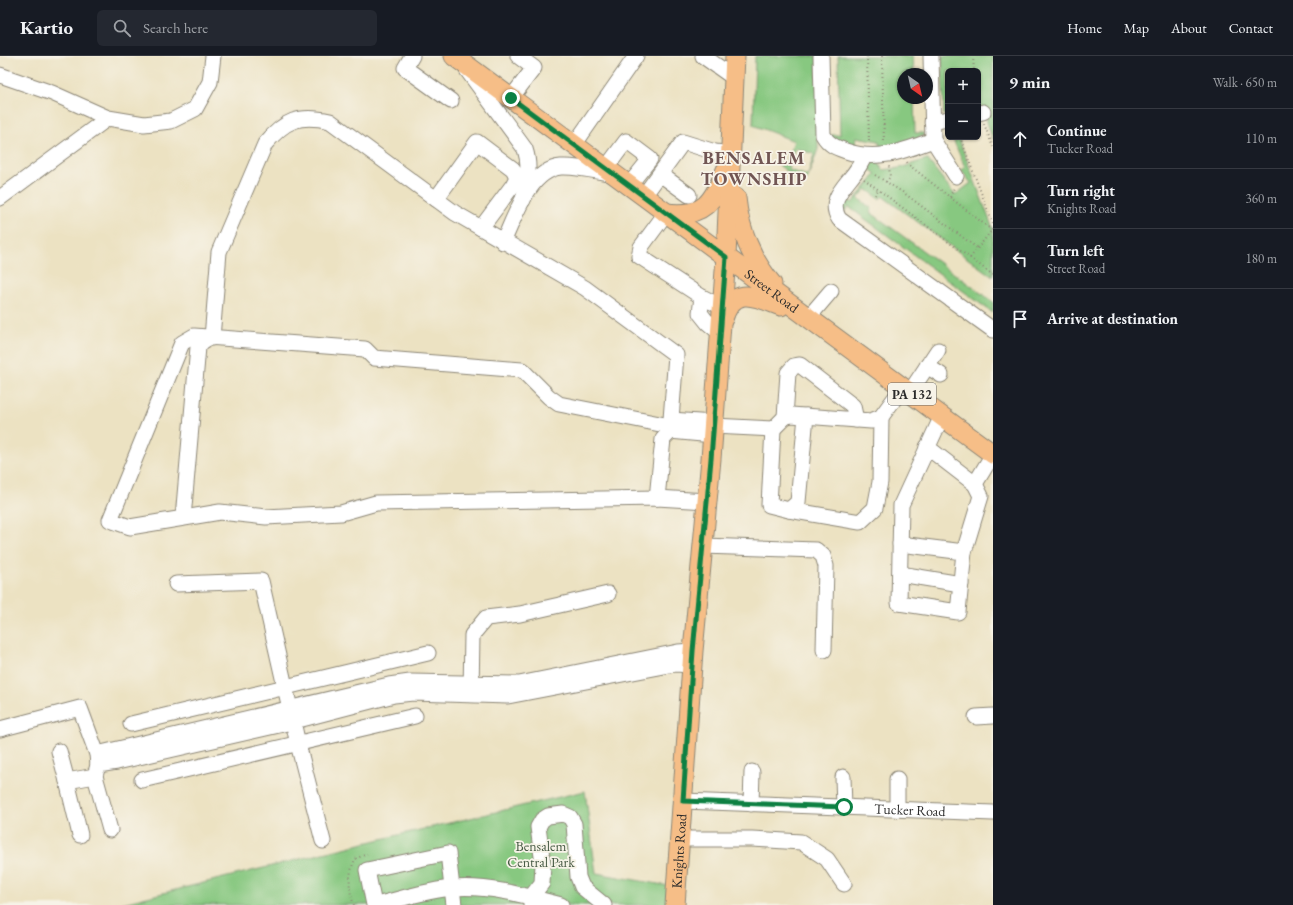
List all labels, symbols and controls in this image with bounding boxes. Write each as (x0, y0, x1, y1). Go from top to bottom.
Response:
search box (97, 10, 377, 46)
text: Kartio (20, 15, 73, 40)
icon: search (111, 17, 133, 39)
text: Search here (143, 18, 208, 37)
text: Home (1067, 19, 1102, 37)
text: Map (1124, 19, 1149, 37)
text: About (1171, 19, 1207, 37)
text: Contact (1229, 19, 1273, 37)
north arrow (897, 68, 933, 104)
map controls (945, 68, 981, 140)
button: + (945, 68, 981, 104)
text: 9 min (1009, 71, 1050, 93)
text: Walk · 650 m (1213, 74, 1277, 91)
route end (502, 89, 520, 107)
button: − (945, 104, 981, 140)
text: Continue (1047, 121, 1107, 140)
icon: ahead (1009, 128, 1031, 150)
text: 110 m (1246, 130, 1277, 147)
text: Tucker Road (1047, 140, 1113, 157)
district label: BENSALEM TOWNSHIP (701, 146, 807, 190)
text: Turn right (1047, 181, 1115, 200)
icon: right (1009, 188, 1031, 210)
text: 360 m (1246, 190, 1277, 207)
text: Knights Road (1047, 200, 1116, 217)
text: Turn left (1047, 241, 1104, 260)
icon: left (1009, 248, 1031, 270)
text: 180 m (1246, 250, 1277, 267)
text: Street Road (1047, 260, 1105, 277)
street label: Street Road (741, 265, 803, 317)
icon: arrive (1009, 308, 1031, 330)
text: Arrive at destination (1047, 309, 1178, 328)
road number: PA 132 (888, 383, 936, 405)
route start (835, 798, 853, 816)
street label: Tucker Road (874, 799, 947, 820)
street label: Knights Road (667, 812, 691, 889)
park label: Bensalem Central Park (507, 837, 575, 871)

